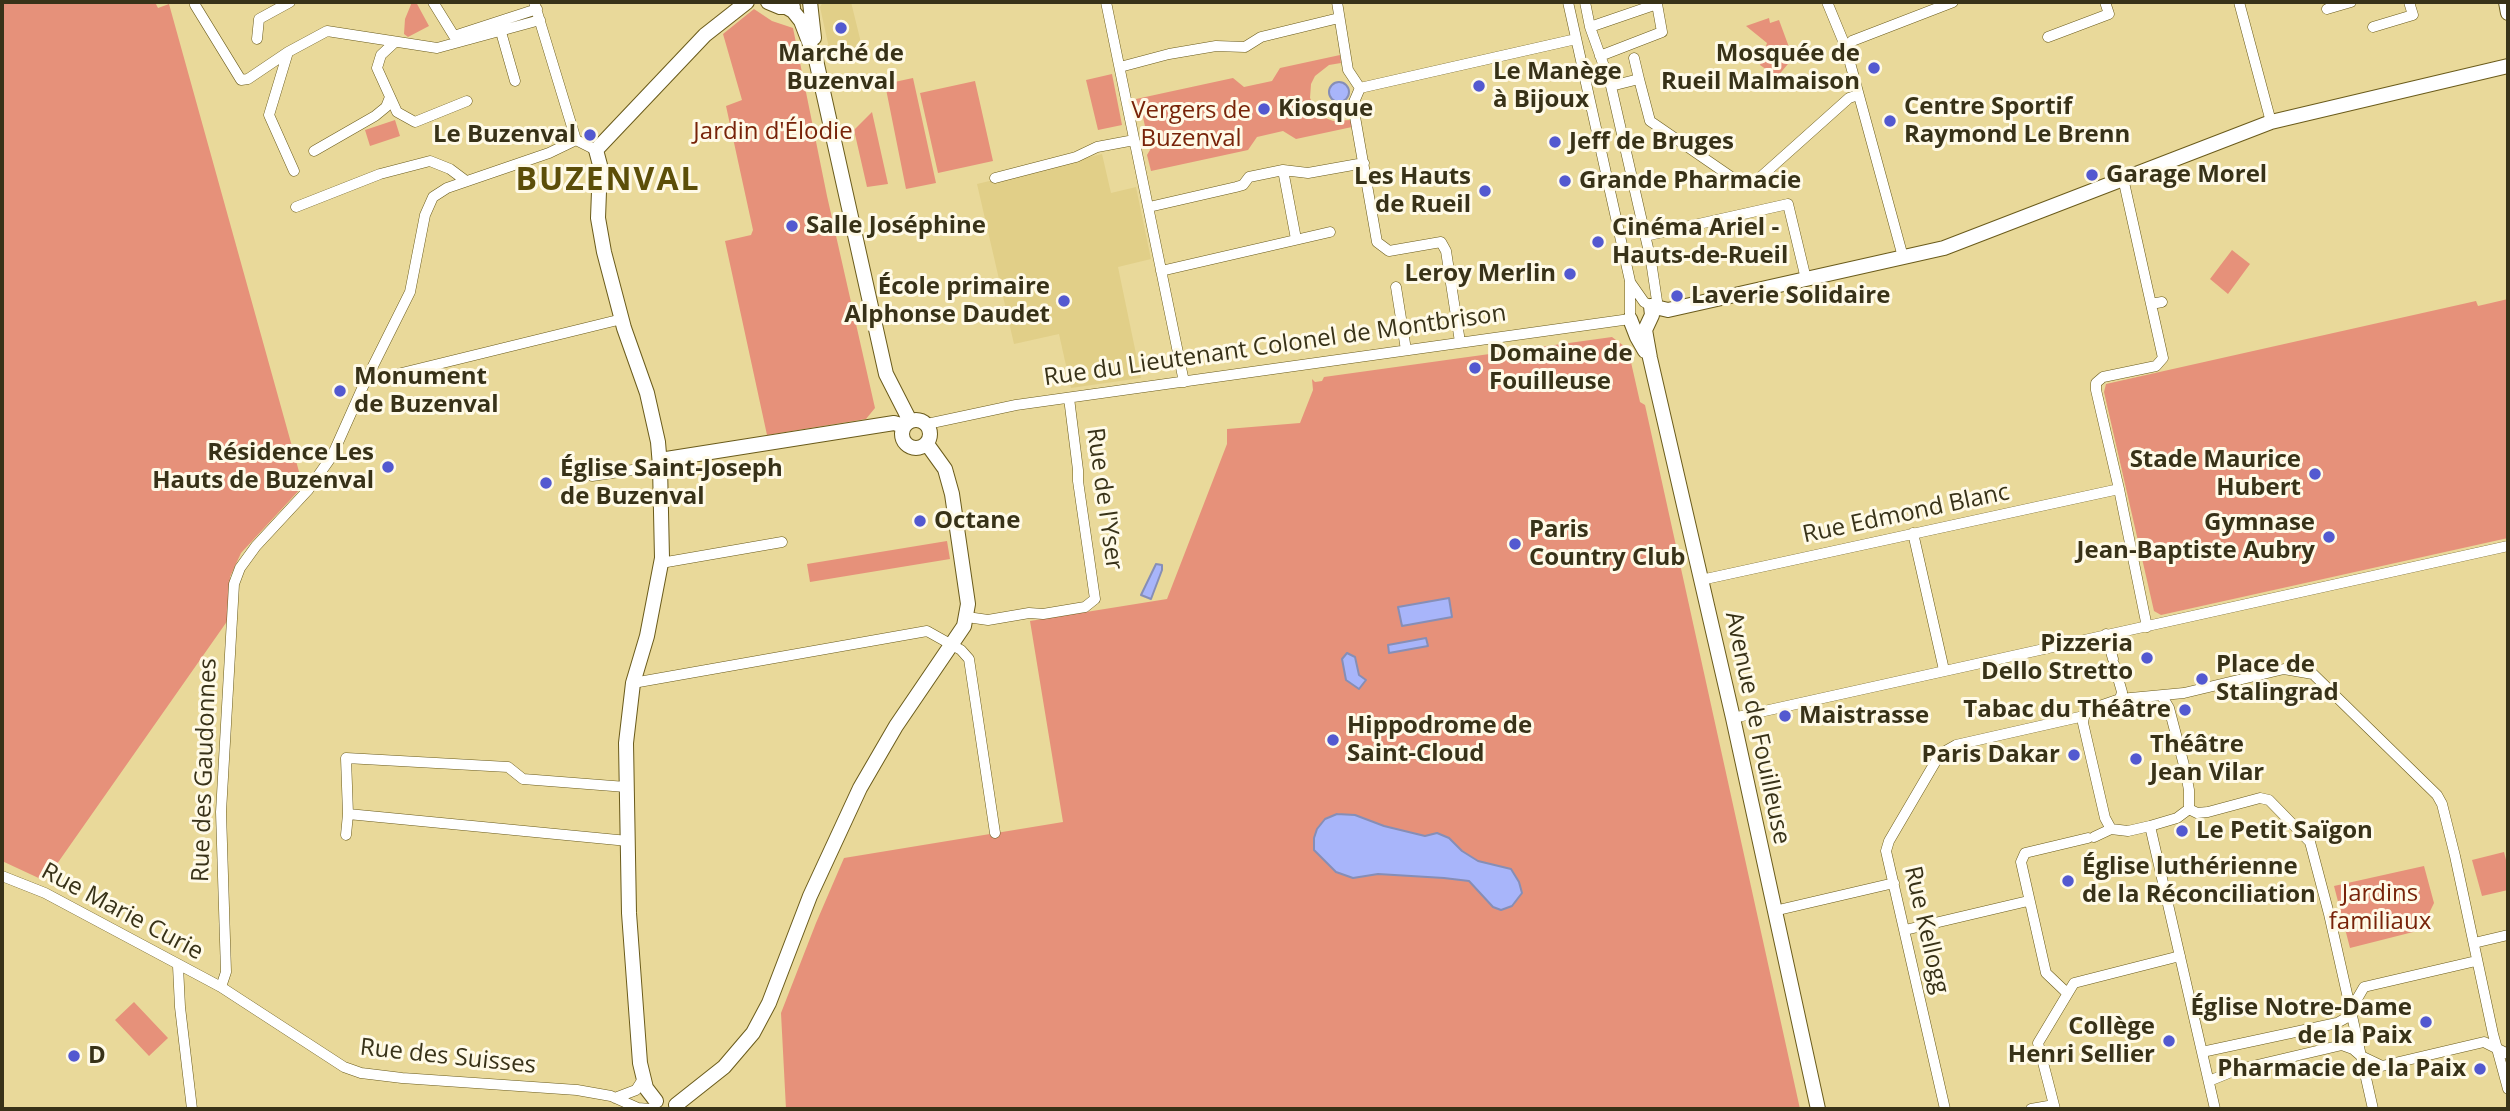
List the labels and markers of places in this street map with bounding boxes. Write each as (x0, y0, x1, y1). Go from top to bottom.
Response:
marker: Marché de Buzenval (833, 20, 849, 36)
place label: Marché de Buzenval (778, 40, 904, 96)
place label: Mosquée de Rueil Malmaison (1661, 40, 1860, 96)
place label: Le Manège à Bijoux (1493, 58, 1622, 114)
marker: Mosquée de Rueil Malmaison (1866, 60, 1882, 76)
marker: Le Manège à Bijoux (1471, 78, 1487, 94)
place label: Centre Sportif Raymond Le Brenn (1904, 93, 2130, 149)
place label: Kiosque (1278, 95, 1373, 123)
marker: Kiosque (1256, 101, 1272, 117)
marker: Centre Sportif Raymond Le Brenn (1882, 113, 1898, 129)
place label: Le Buzenval (433, 121, 576, 149)
marker: Le Buzenval (582, 127, 598, 143)
place label: Jeff de Bruges (1569, 128, 1734, 156)
marker: Jeff de Bruges (1547, 134, 1563, 150)
place label: Garage Morel (2106, 161, 2267, 189)
place label: Les Hauts de Rueil (1354, 163, 1471, 219)
place label: Grande Pharmacie (1579, 167, 1801, 195)
marker: Garage Morel (2084, 167, 2100, 183)
marker: Grande Pharmacie (1557, 173, 1573, 189)
marker: Les Hauts de Rueil (1477, 183, 1493, 199)
place label: Salle Joséphine (806, 212, 986, 240)
place label: Cinéma Ariel - Hauts-de-Rueil (1612, 214, 1788, 270)
marker: Salle Joséphine (784, 218, 800, 234)
marker: Cinéma Ariel - Hauts-de-Rueil (1590, 234, 1606, 250)
place label: Leroy Merlin (1404, 260, 1556, 288)
marker: Leroy Merlin (1562, 266, 1578, 282)
place label: École primaire Alphonse Daudet (844, 273, 1050, 329)
place label: Laverie Solidaire (1691, 282, 1890, 310)
marker: Laverie Solidaire (1669, 288, 1685, 304)
marker: École primaire Alphonse Daudet (1056, 293, 1072, 309)
place label: Domaine de Fouilleuse (1489, 340, 1633, 396)
marker: Domaine de Fouilleuse (1467, 360, 1483, 376)
place label: Monument de Buzenval (354, 363, 499, 419)
marker: Monument de Buzenval (332, 383, 348, 399)
place label: Résidence Les Hauts de Buzenval (152, 439, 374, 495)
place label: Stade Maurice Hubert (2130, 446, 2301, 502)
place label: Église Saint-Joseph de Buzenval (560, 455, 783, 511)
marker: Résidence Les Hauts de Buzenval (380, 459, 396, 475)
marker: Stade Maurice Hubert (2307, 466, 2323, 482)
marker: Église Saint-Joseph de Buzenval (538, 475, 554, 491)
place label: Octane (934, 507, 1020, 535)
place label: Gymnase Jean-Baptiste Aubry (2076, 509, 2315, 565)
marker: Octane (912, 513, 928, 529)
place label: Paris Country Club (1529, 516, 1685, 572)
marker: Gymnase Jean-Baptiste Aubry (2321, 529, 2337, 545)
marker: Paris Country Club (1507, 536, 1523, 552)
place label: Pizzeria Dello Stretto (1981, 630, 2133, 686)
marker: Pizzeria Dello Stretto (2139, 650, 2155, 666)
place label: Place de Stalingrad (2216, 651, 2339, 707)
marker: Place de Stalingrad (2194, 671, 2210, 687)
place label: Tabac du Théâtre (1963, 696, 2171, 724)
place label: Maistrasse (1799, 702, 1929, 730)
marker: Tabac du Théâtre (2177, 702, 2193, 718)
marker: Maistrasse (1777, 708, 1793, 724)
place label: Hippodrome de Saint-Cloud (1347, 712, 1532, 768)
place label: Théâtre Jean Vilar (2150, 731, 2264, 787)
marker: Hippodrome de Saint-Cloud (1325, 732, 1341, 748)
place label: Paris Dakar (1922, 741, 2060, 769)
marker: Paris Dakar (2066, 747, 2082, 763)
marker: Théâtre Jean Vilar (2128, 751, 2144, 767)
place label: Le Petit Saïgon (2196, 817, 2373, 845)
marker: Le Petit Saïgon (2174, 823, 2190, 839)
place label: Église luthérienne de la Réconciliation (2082, 853, 2316, 909)
marker: Église luthérienne de la Réconciliation (2060, 873, 2076, 889)
place label: Église Notre-Dame de la Paix (2190, 994, 2412, 1050)
place label: Collège Henri Sellier (2008, 1013, 2155, 1069)
marker: Église Notre-Dame de la Paix (2418, 1014, 2434, 1030)
marker: Collège Henri Sellier (2161, 1033, 2177, 1049)
place label: D (88, 1042, 106, 1070)
marker: D (66, 1048, 82, 1064)
place label: Pharmacie de la Paix (2217, 1055, 2466, 1083)
marker: Pharmacie de la Paix (2472, 1061, 2488, 1077)

